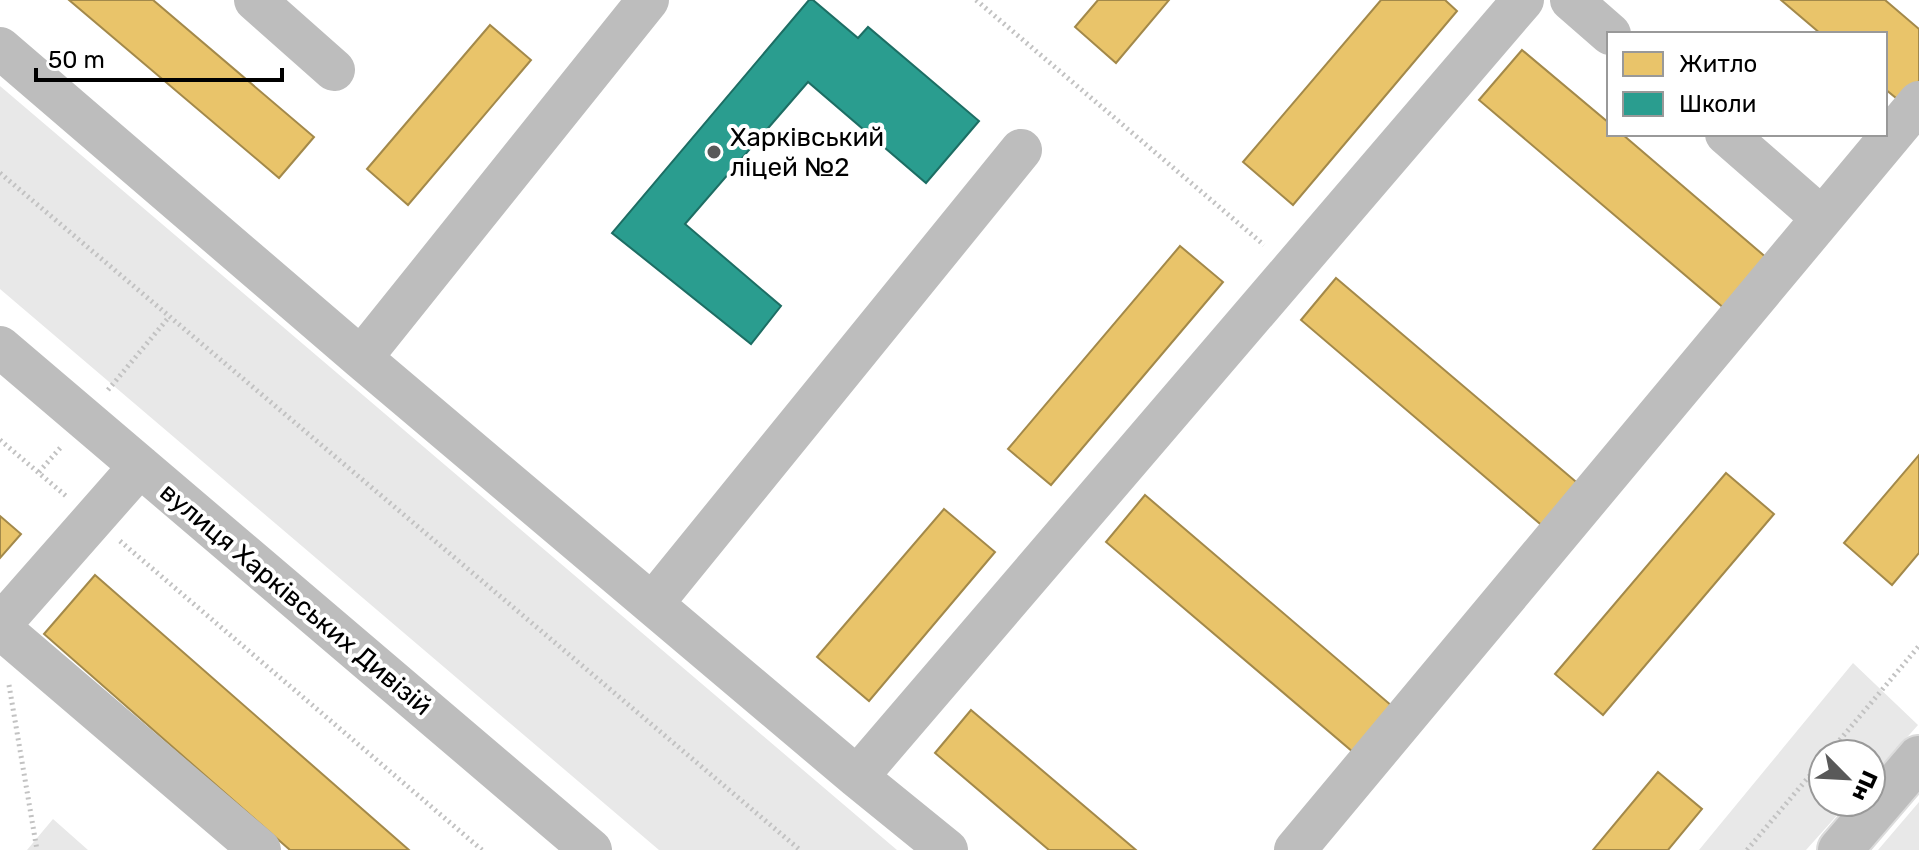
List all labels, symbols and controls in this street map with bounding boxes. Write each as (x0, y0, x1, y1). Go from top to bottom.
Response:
scale bar (36, 32, 282, 82)
legend (1607, 32, 1887, 136)
text: 50 m (48, 46, 105, 74)
text: Житло (1679, 50, 1757, 78)
text: Школи (1679, 90, 1756, 118)
place label: Харківський ліцей №2 (730, 122, 884, 183)
marker: Харківський ліцей №2 (705, 143, 723, 161)
street label: вулиця Харківських Дивізій (154, 477, 438, 722)
north arrow (1807, 738, 1887, 818)
text: Пн (1846, 767, 1883, 805)

